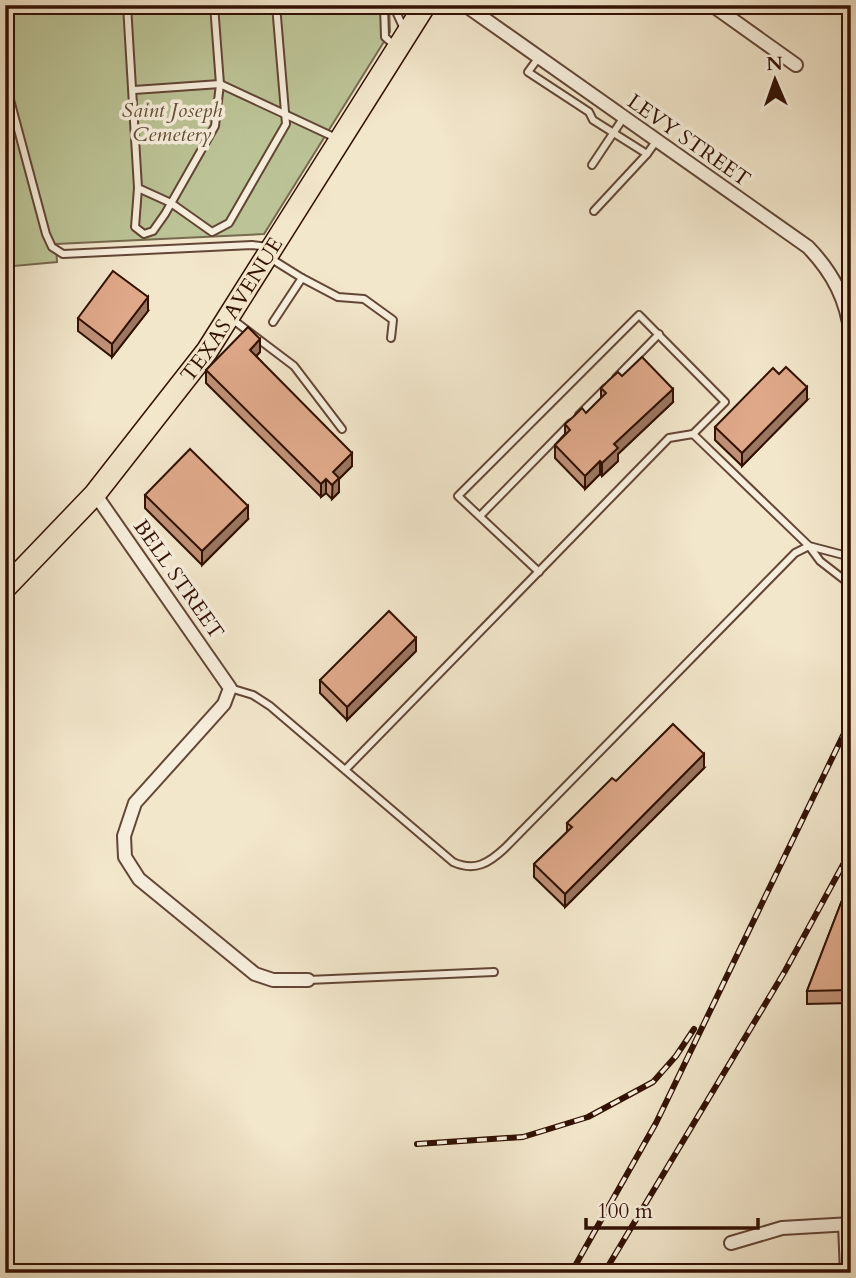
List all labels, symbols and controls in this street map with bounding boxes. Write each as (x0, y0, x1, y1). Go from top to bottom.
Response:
north arrow (740, 46, 810, 116)
text: N (766, 51, 784, 77)
street label: LEVY STREET (621, 87, 756, 194)
park label: Saint Joseph Cemetery (122, 96, 222, 149)
street label: TEXAS AVENUE (174, 232, 290, 388)
street label: BELL STREET (127, 514, 231, 645)
scale bar (586, 1187, 758, 1231)
text: 100 m (597, 1197, 653, 1226)

